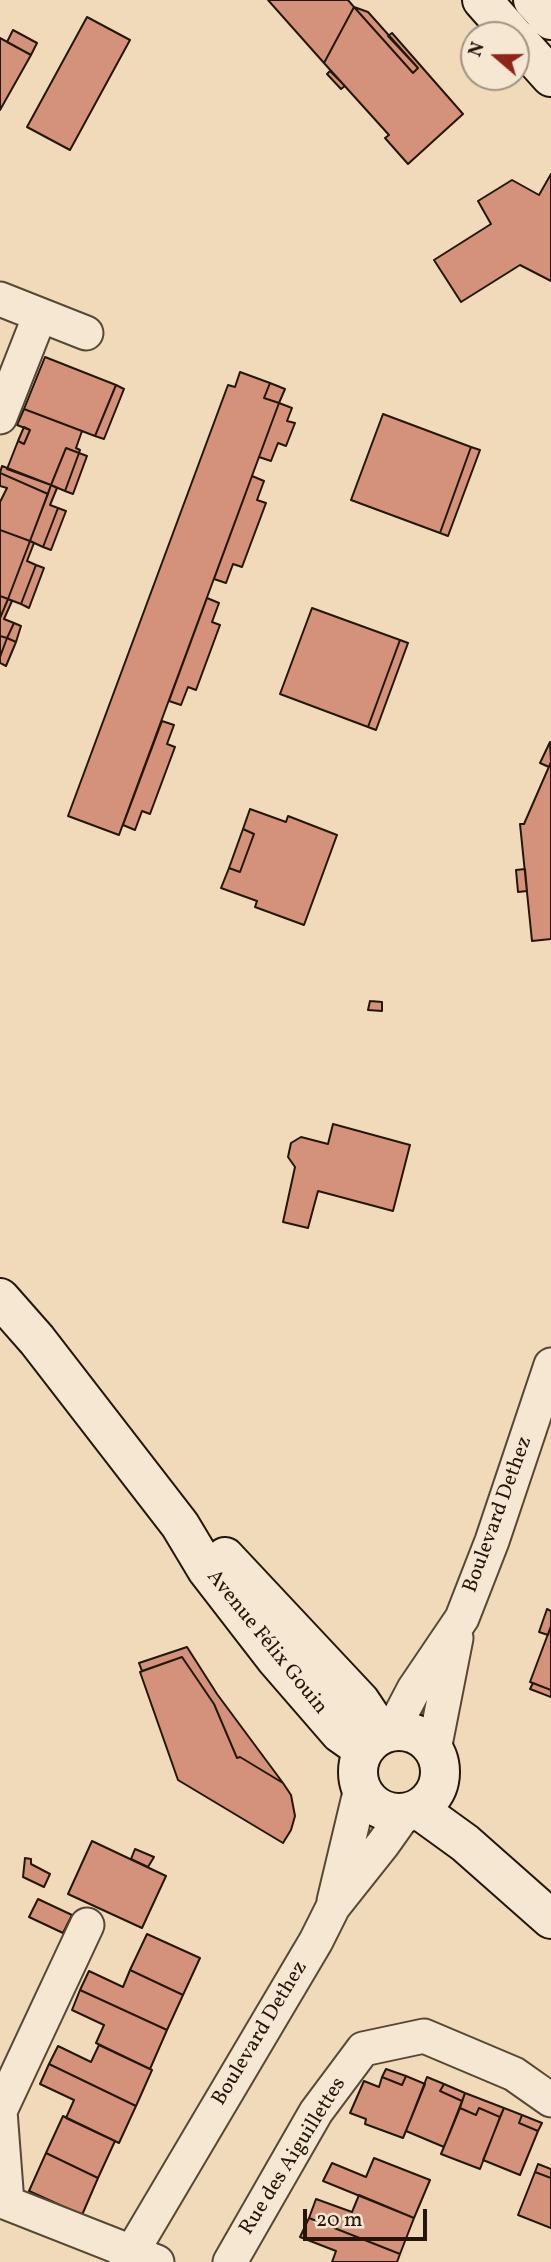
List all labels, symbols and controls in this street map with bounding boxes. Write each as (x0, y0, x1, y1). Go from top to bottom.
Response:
north arrow (460, 21, 530, 91)
text: N (463, 39, 492, 60)
street label: Boulevard Dethez (459, 1434, 539, 1596)
street label: Avenue Félix Gouin (200, 1566, 332, 1720)
street label: Boulevard Dethez (208, 1957, 314, 2111)
street label: Rue des Aiguillettes (235, 2074, 353, 2240)
scale bar (306, 2196, 430, 2240)
text: 20 m (316, 2206, 362, 2235)

